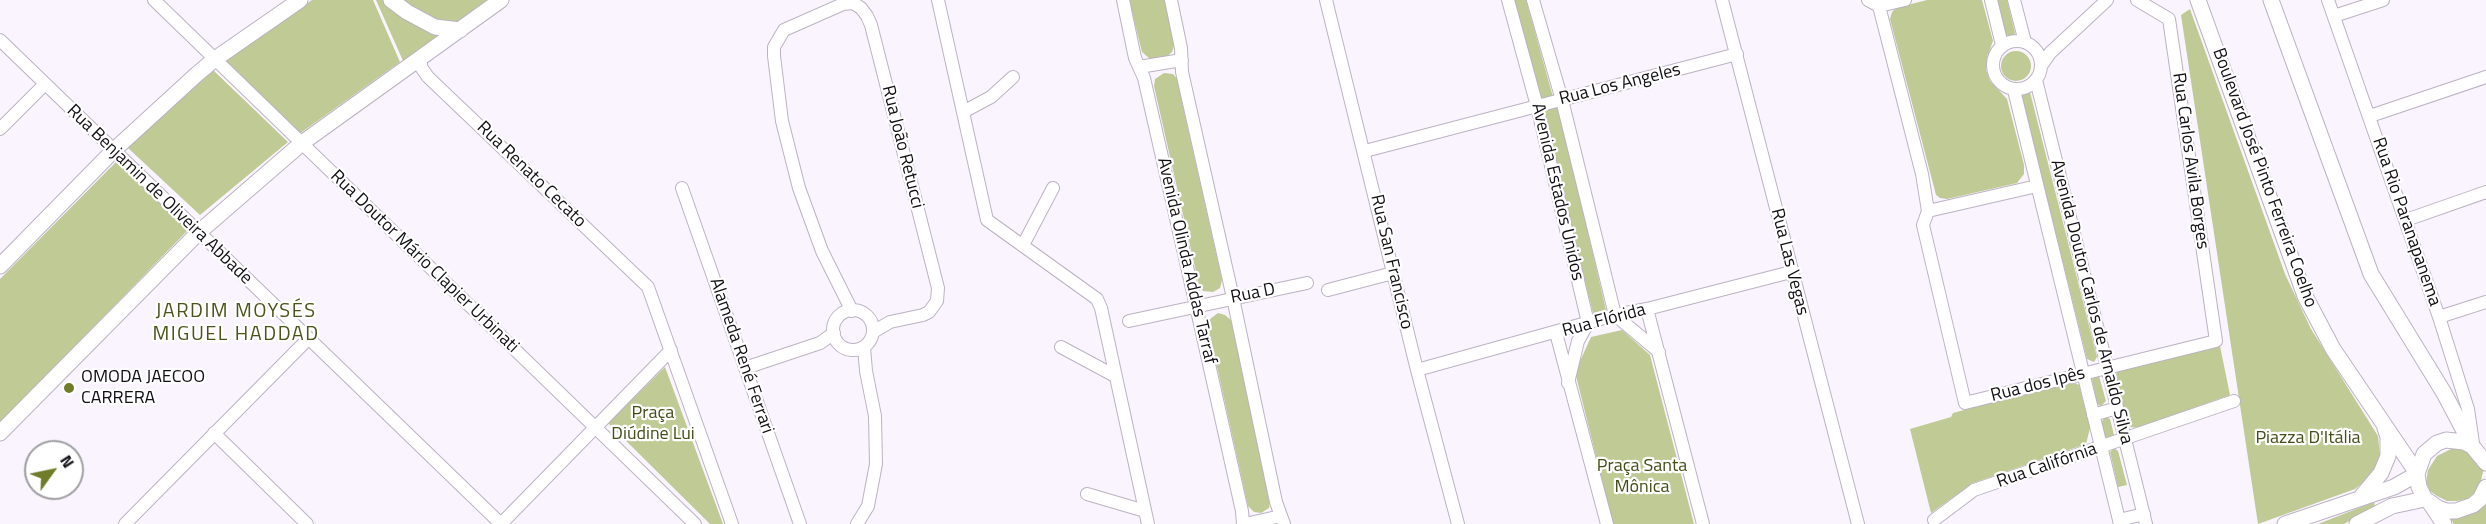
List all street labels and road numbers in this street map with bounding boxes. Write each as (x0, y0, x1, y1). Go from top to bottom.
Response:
street label: Boulevard José Pinto Ferreira Coelho (2207, 45, 2321, 311)
street label: Rua Los Angeles (1557, 59, 1683, 111)
street label: Rua Carlos Avila Borges (2167, 71, 2213, 251)
street label: Rua João Retucci (876, 83, 928, 211)
street label: Rua Benjamin de Oliveira Abbade (62, 101, 256, 289)
street label: Avenida Estados Unidos (1526, 101, 1588, 283)
street label: Rua Renato Cecato (472, 117, 590, 233)
street label: Rua Rio Paranapanema (2367, 135, 2445, 309)
street label: Avenida Olinda Addas Tarraf (1152, 155, 1220, 367)
street label: Avenida Doutor Carlos de Arnaldo Silva (2045, 157, 2137, 447)
street label: Rua Doutor Mário Clapier Urbinati (325, 166, 523, 358)
street label: Rua San Francisco (1365, 193, 1417, 331)
street label: Rua Las Vegas (1765, 206, 1813, 318)
street label: Alameda René Ferrari (704, 275, 778, 437)
street label: Rua D (1229, 279, 1277, 309)
street label: Rua Flórida (1560, 300, 1648, 342)
street label: Rua dos Ipês (1989, 363, 2087, 407)
street label: Rua Califórnia (1994, 439, 2100, 493)

